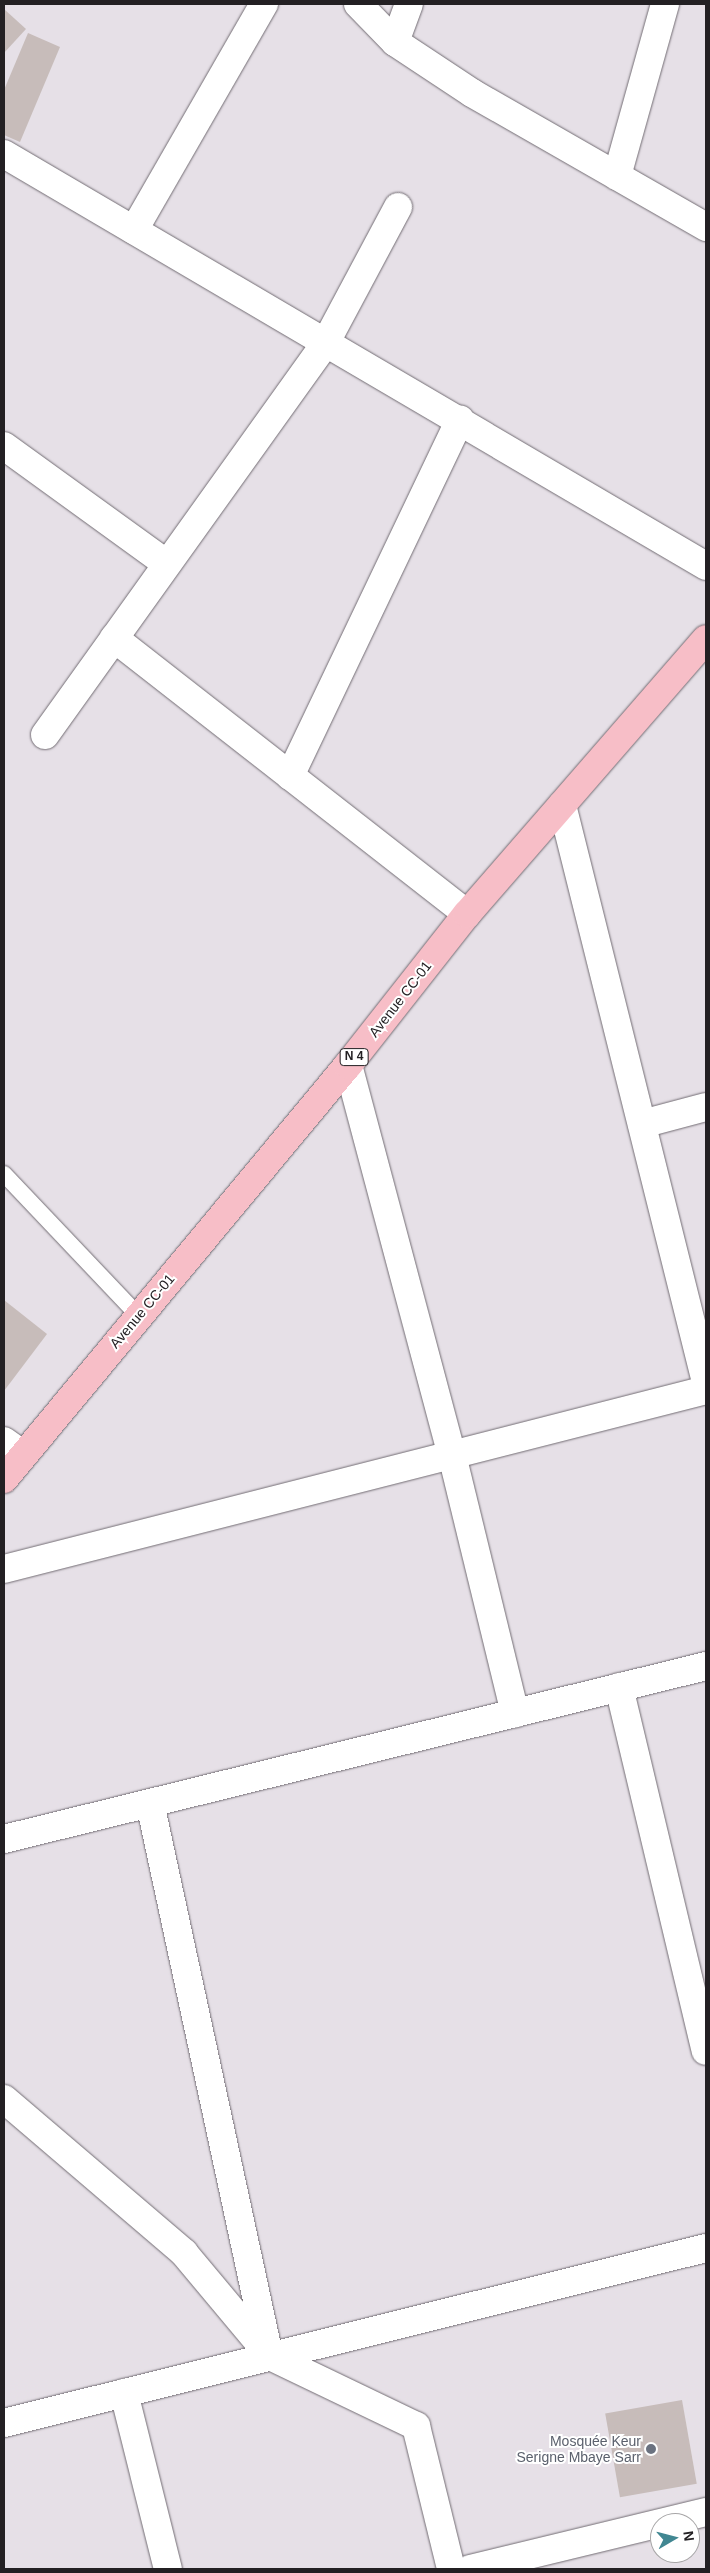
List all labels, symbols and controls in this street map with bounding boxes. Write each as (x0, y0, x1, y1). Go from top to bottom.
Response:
street label: Avenue CC-01 (365, 958, 435, 1040)
road number: N 4 (339, 1048, 369, 1066)
street label: Avenue CC-01 (106, 1271, 178, 1351)
place label: Mosquée Keur Serigne Mbaye Sarr (516, 2433, 641, 2466)
marker: Mosquée Keur Serigne Mbaye Sarr (645, 2443, 657, 2455)
north arrow (650, 2513, 700, 2563)
text: N (680, 2530, 697, 2542)

